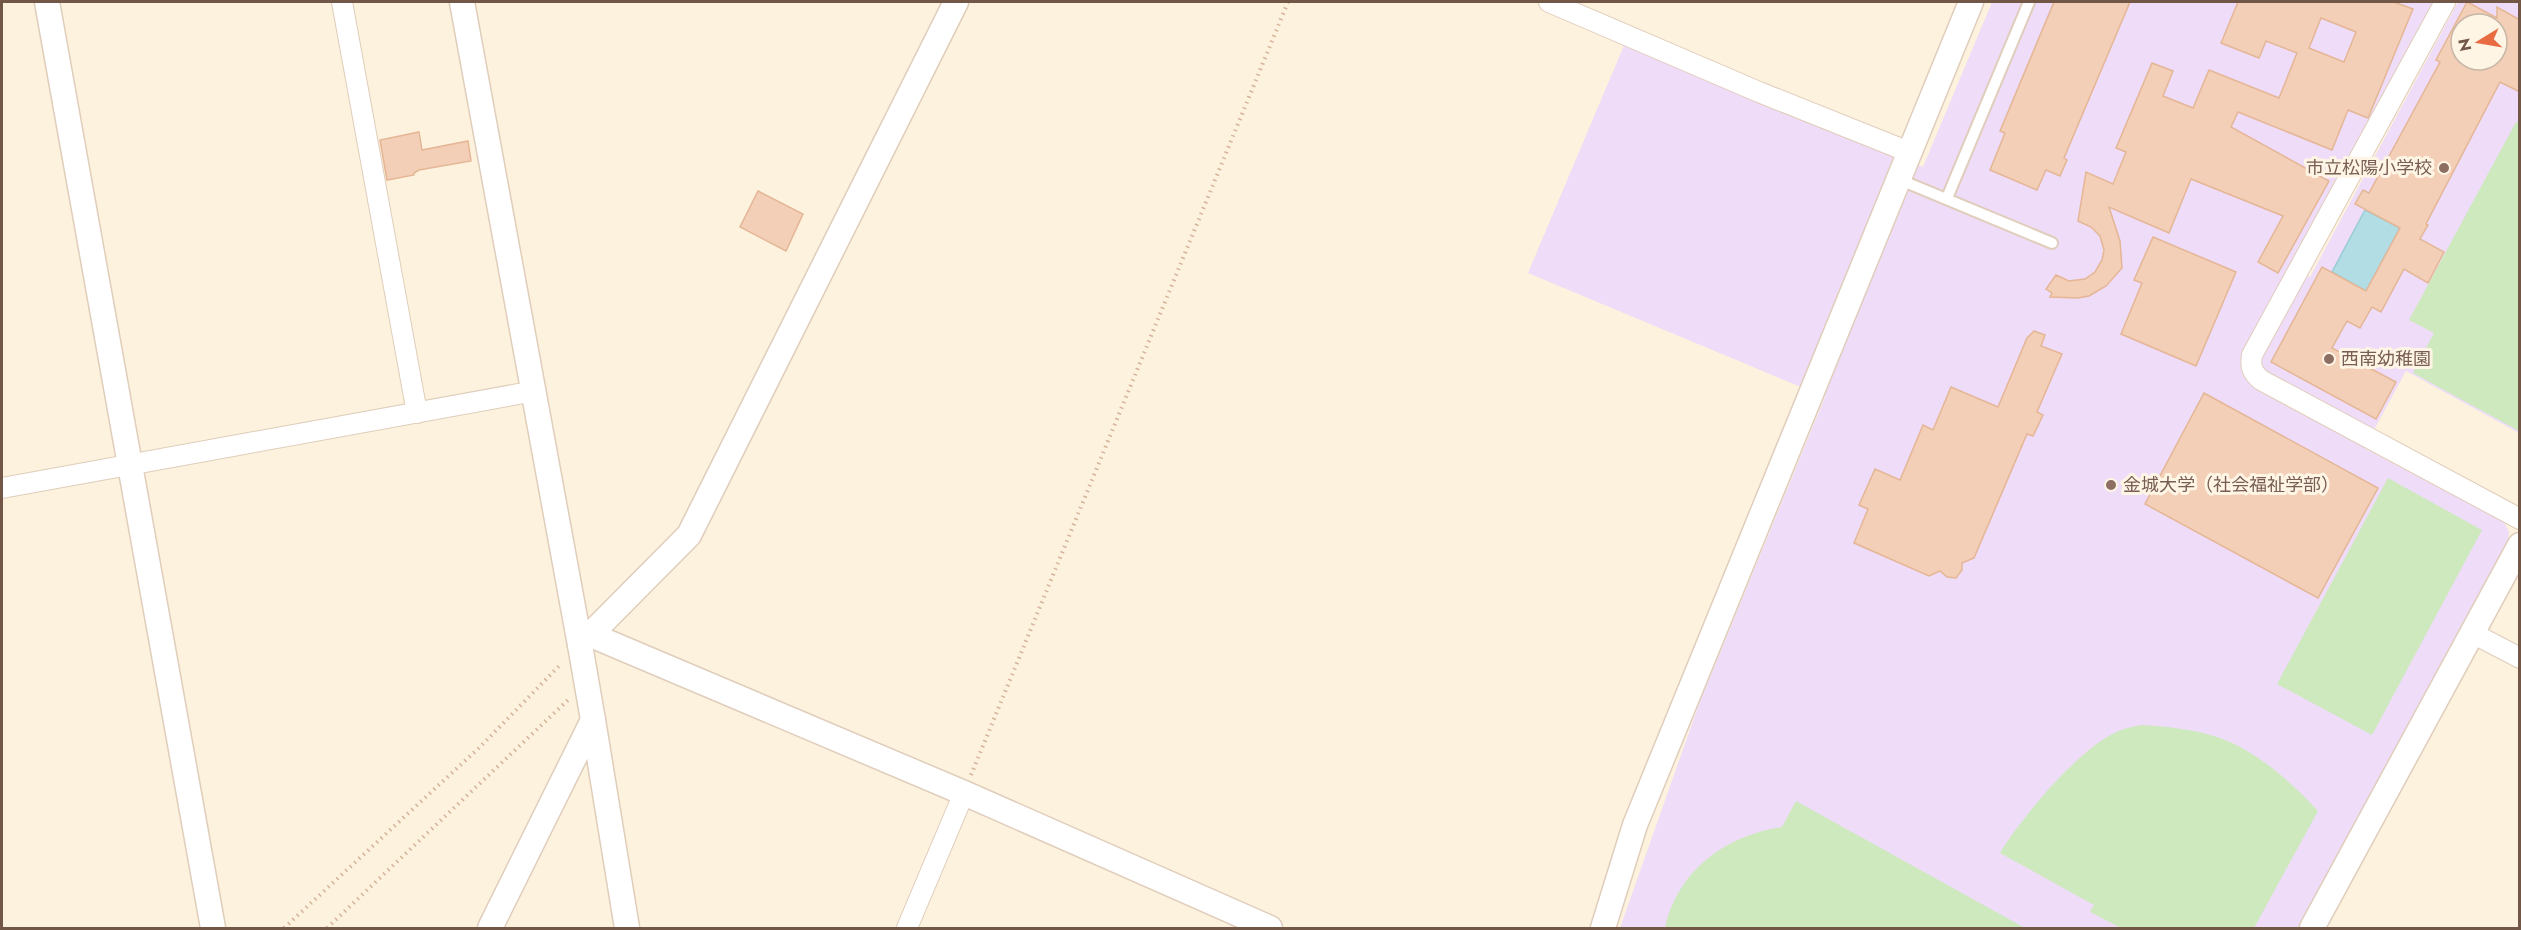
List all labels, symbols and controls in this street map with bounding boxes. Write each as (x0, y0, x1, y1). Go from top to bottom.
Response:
north arrow (2449, 12, 2509, 72)
text: N (2452, 36, 2477, 53)
place label: 市立松陽小学校 (2306, 155, 2432, 181)
marker: 市立松陽小学校 (2437, 161, 2451, 175)
place label: 西南幼稚園 (2341, 346, 2431, 372)
marker: 西南幼稚園 (2322, 352, 2336, 366)
place label: 金城大学（社会福祉学部） (2123, 472, 2339, 498)
marker: 金城大学（社会福祉学部） (2104, 478, 2118, 492)

